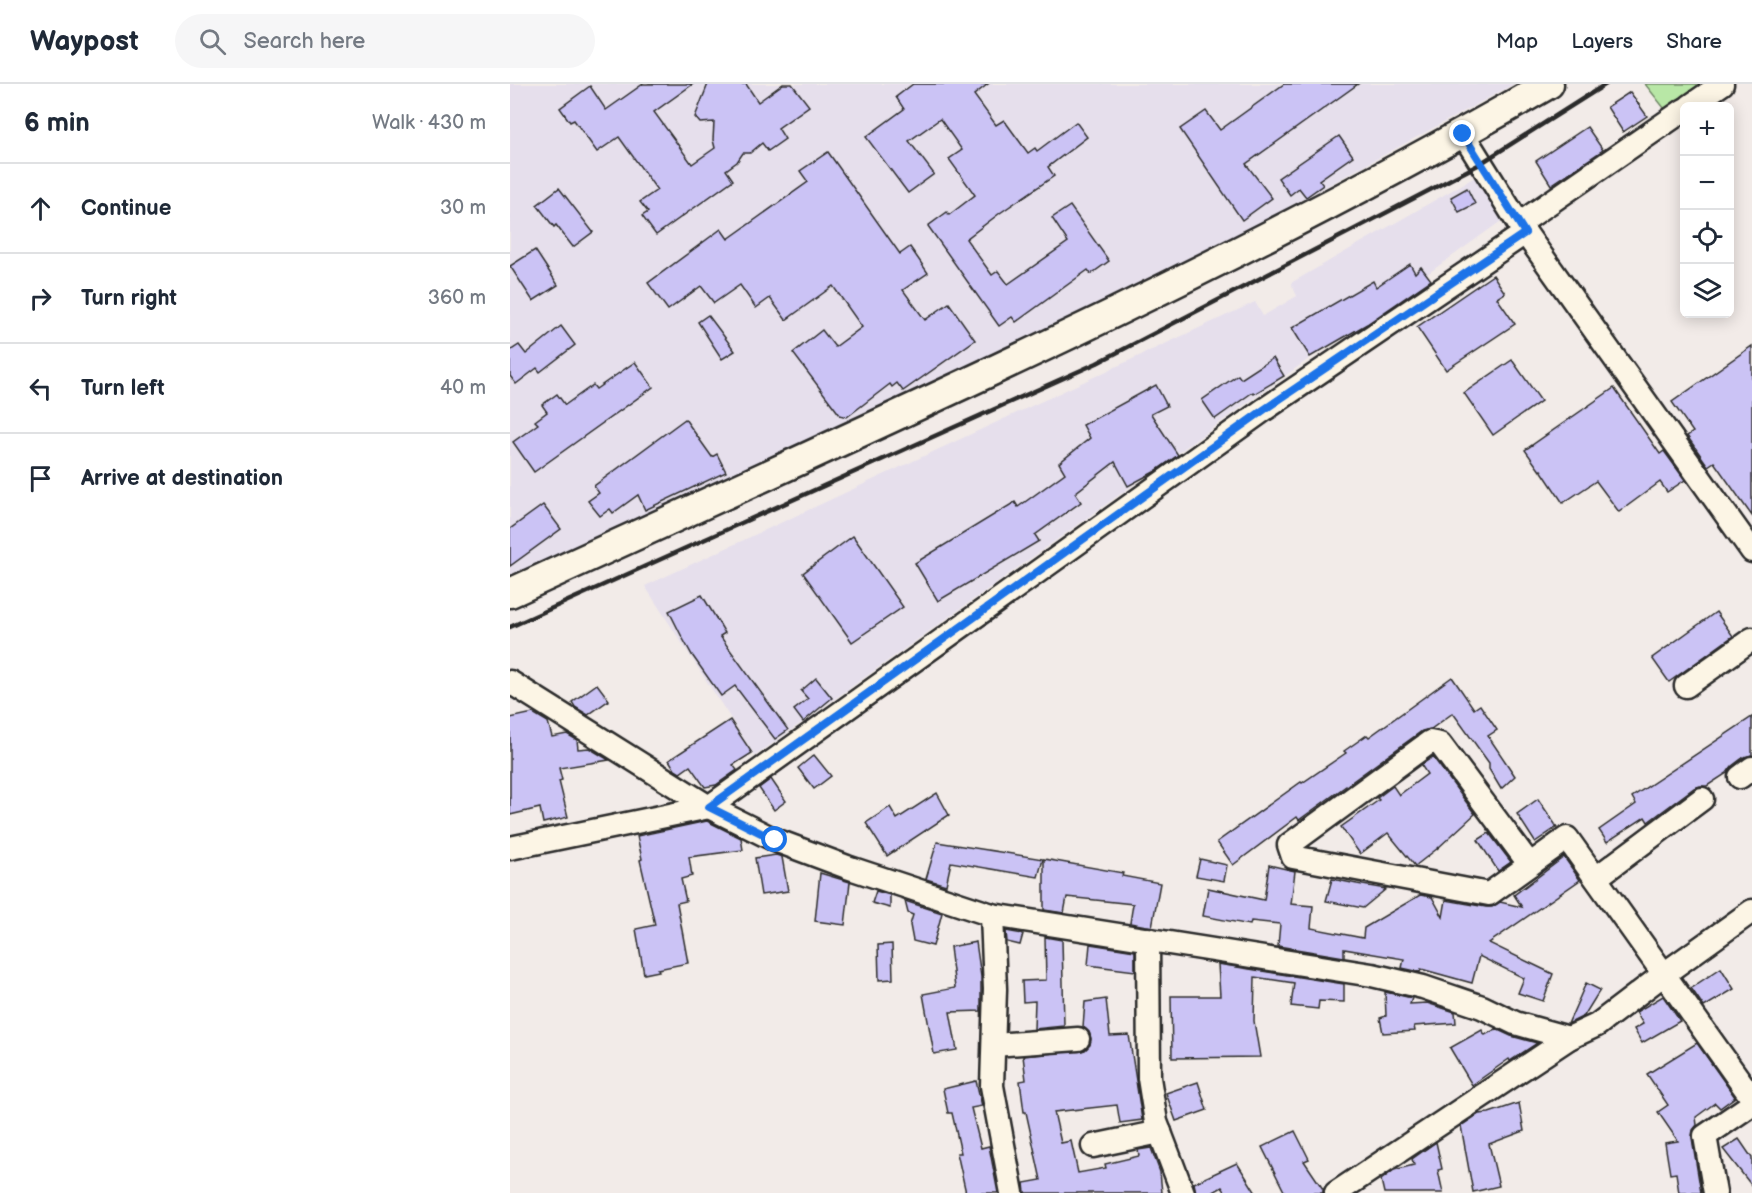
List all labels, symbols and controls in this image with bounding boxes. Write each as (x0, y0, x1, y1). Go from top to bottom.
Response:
search box (175, 14, 595, 68)
text: Waypost (30, 25, 139, 58)
icon: search (196, 25, 229, 58)
text: Search here (244, 28, 365, 55)
text: Map (1496, 29, 1538, 54)
text: Layers (1571, 29, 1633, 54)
text: Share (1666, 29, 1722, 54)
map controls (1680, 102, 1734, 318)
button: + (1680, 102, 1734, 156)
text: 6 min (24, 108, 90, 139)
text: Walk · 430 m (372, 111, 486, 135)
route end (1449, 120, 1475, 146)
button: − (1680, 156, 1734, 210)
icon: ahead (24, 192, 57, 225)
text: Continue (81, 195, 171, 222)
text: 30 m (440, 196, 486, 220)
button: locate (1680, 210, 1734, 264)
button: layers (1680, 264, 1734, 318)
icon: right (24, 282, 57, 315)
text: Turn right (81, 285, 177, 312)
text: 360 m (428, 286, 486, 310)
icon: left (24, 372, 57, 405)
text: Turn left (81, 375, 165, 402)
text: 40 m (440, 376, 486, 400)
icon: arrive (24, 462, 57, 495)
text: Arrive at destination (81, 465, 283, 492)
route start (761, 826, 787, 852)

